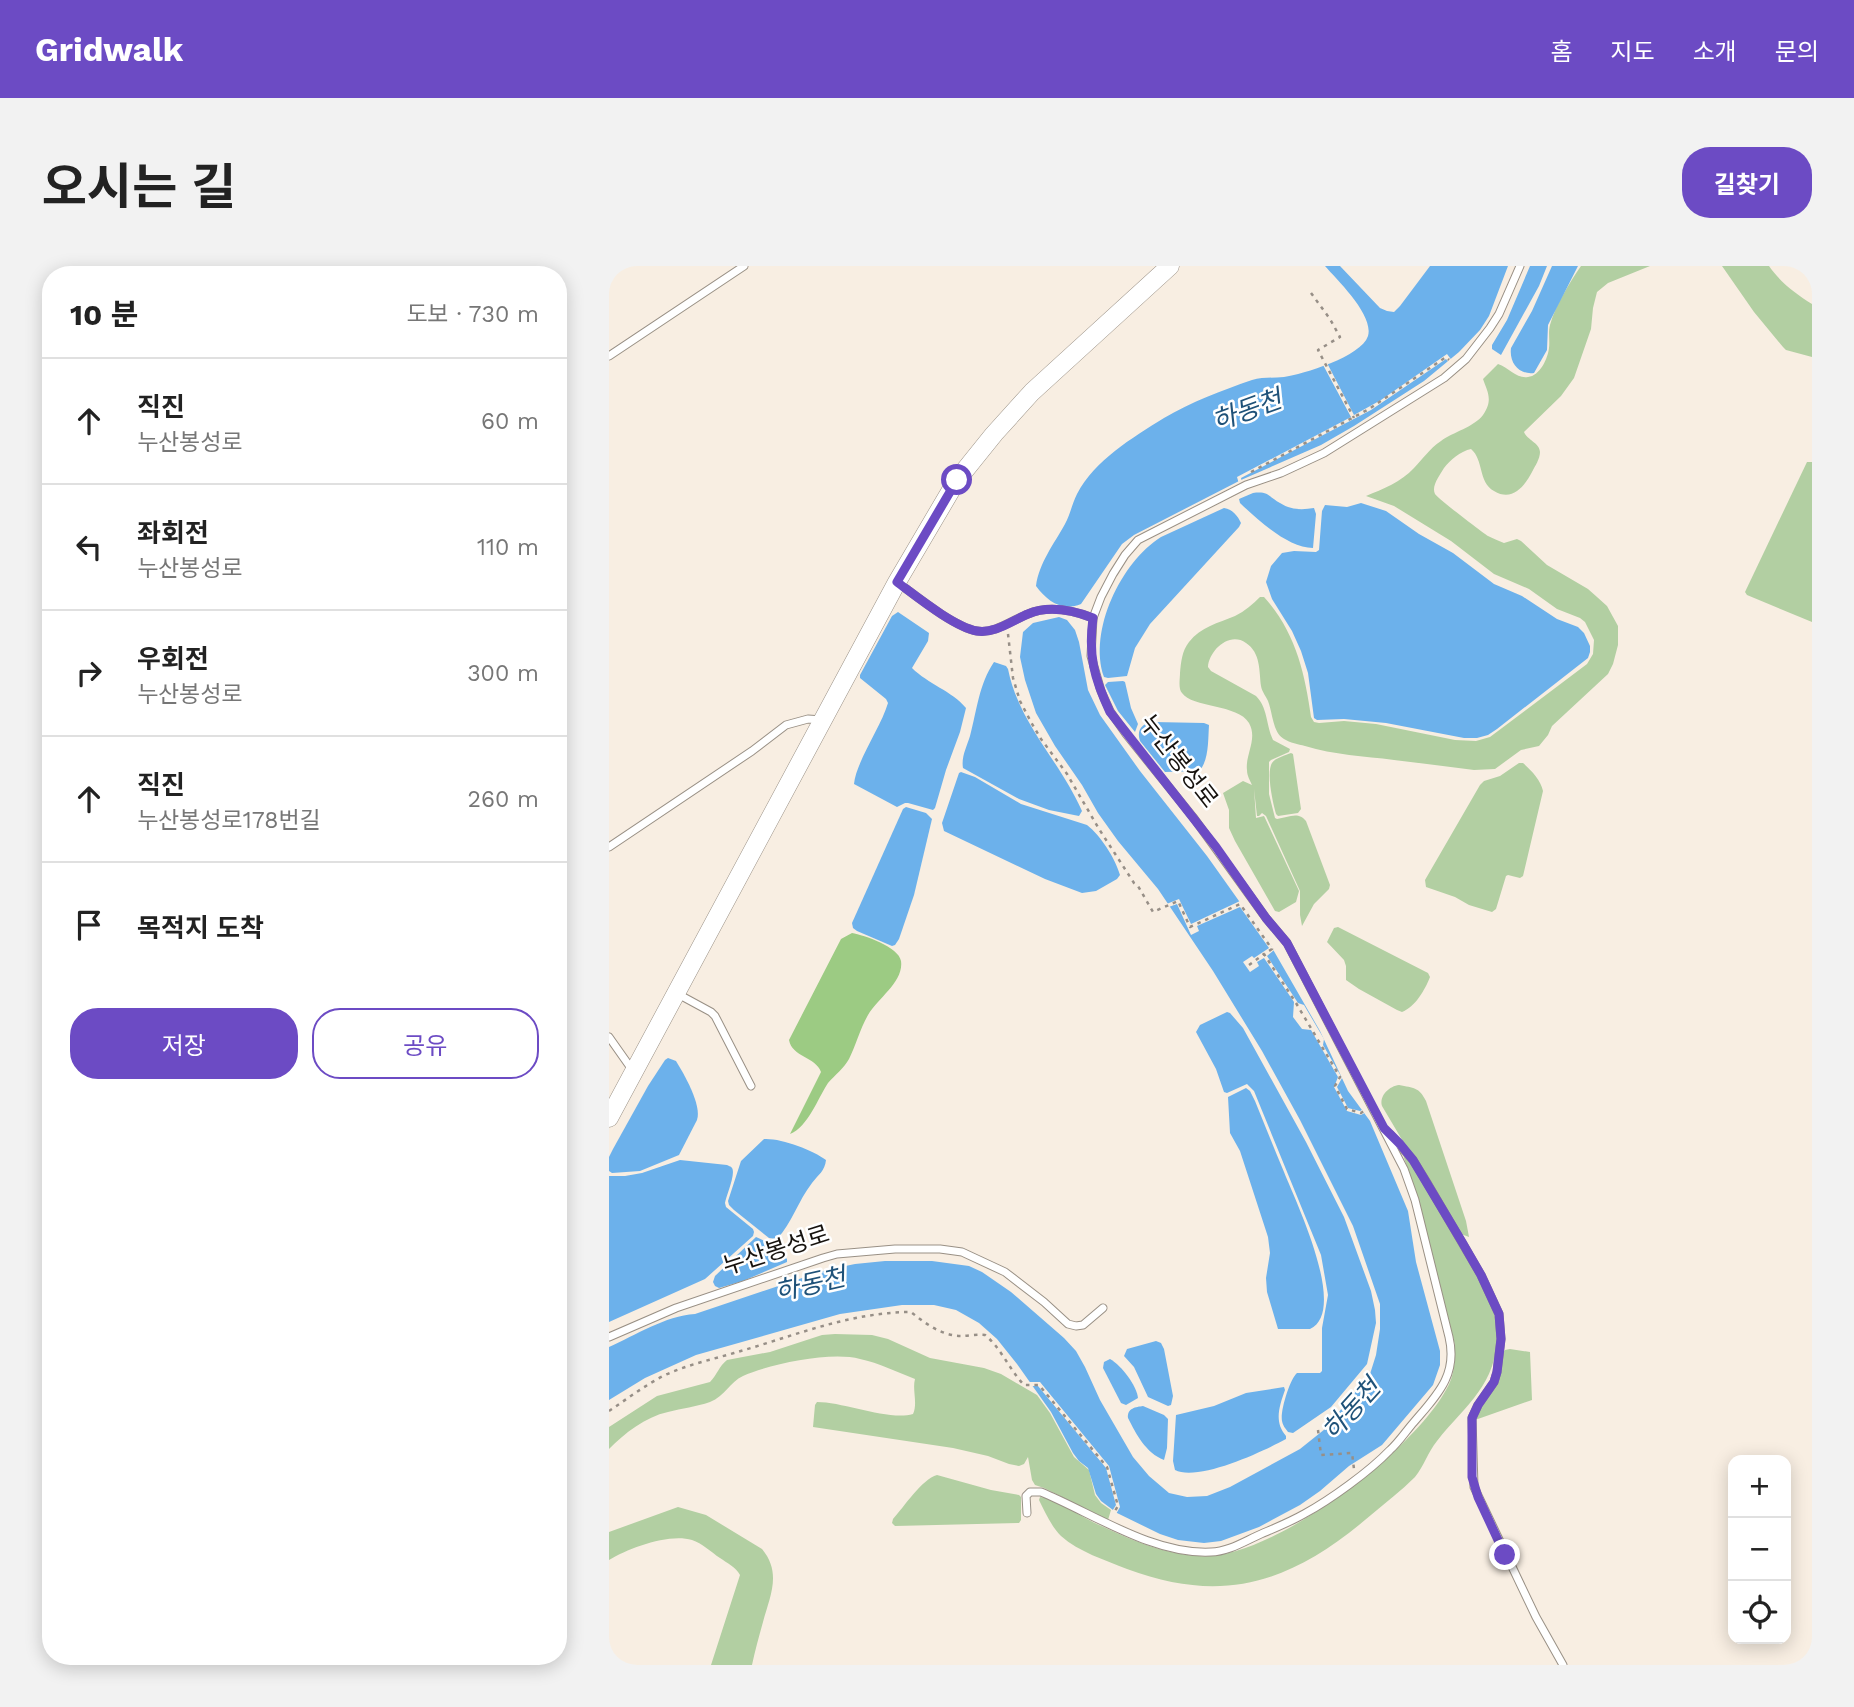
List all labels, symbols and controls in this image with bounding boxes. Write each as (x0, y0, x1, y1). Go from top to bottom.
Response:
text: Gridwalk (35, 30, 183, 69)
text: 홈 (1550, 38, 1572, 66)
text: 지도 (1610, 38, 1655, 66)
text: 소개 (1693, 38, 1737, 66)
text: 문의 (1775, 38, 1819, 66)
button: 길찾기 (1682, 147, 1812, 218)
text: 오시는 길 (42, 158, 236, 216)
text: 10 분 (70, 297, 138, 332)
text: 도보 · 730 m (406, 301, 539, 328)
water label: 하동천 (1208, 383, 1289, 436)
text: 직진 (137, 392, 185, 422)
icon: ahead (70, 402, 108, 440)
text: 60 m (481, 408, 539, 435)
text: 누산봉성로 (137, 429, 243, 456)
route start (941, 464, 972, 495)
text: 좌회전 (137, 518, 209, 548)
icon: left (70, 528, 108, 566)
text: 110 m (477, 534, 539, 561)
text: 누산봉성로 (137, 555, 243, 582)
text: 우회전 (137, 644, 209, 674)
icon: right (70, 654, 108, 692)
text: 300 m (467, 660, 539, 687)
text: 누산봉성로 (137, 681, 243, 708)
street label: 누산봉성로 (1134, 709, 1224, 813)
text: 직진 (137, 770, 185, 800)
icon: ahead (70, 780, 108, 818)
text: 260 m (468, 786, 539, 813)
text: 누산봉성로178번길 (137, 807, 321, 834)
icon: arrive (70, 906, 108, 944)
text: 목적지 도착 (137, 913, 264, 943)
button: 저장 (70, 1008, 298, 1079)
button: 공유 (312, 1008, 539, 1079)
street label: 누산봉성로 (719, 1220, 833, 1280)
water label: 하동천 (772, 1261, 851, 1307)
water label: 하동천 (1316, 1370, 1388, 1446)
map controls (1728, 1455, 1791, 1644)
button: + (1728, 1455, 1791, 1518)
button: − (1728, 1518, 1791, 1581)
route end (1489, 1539, 1520, 1570)
button: locate (1728, 1581, 1791, 1644)

